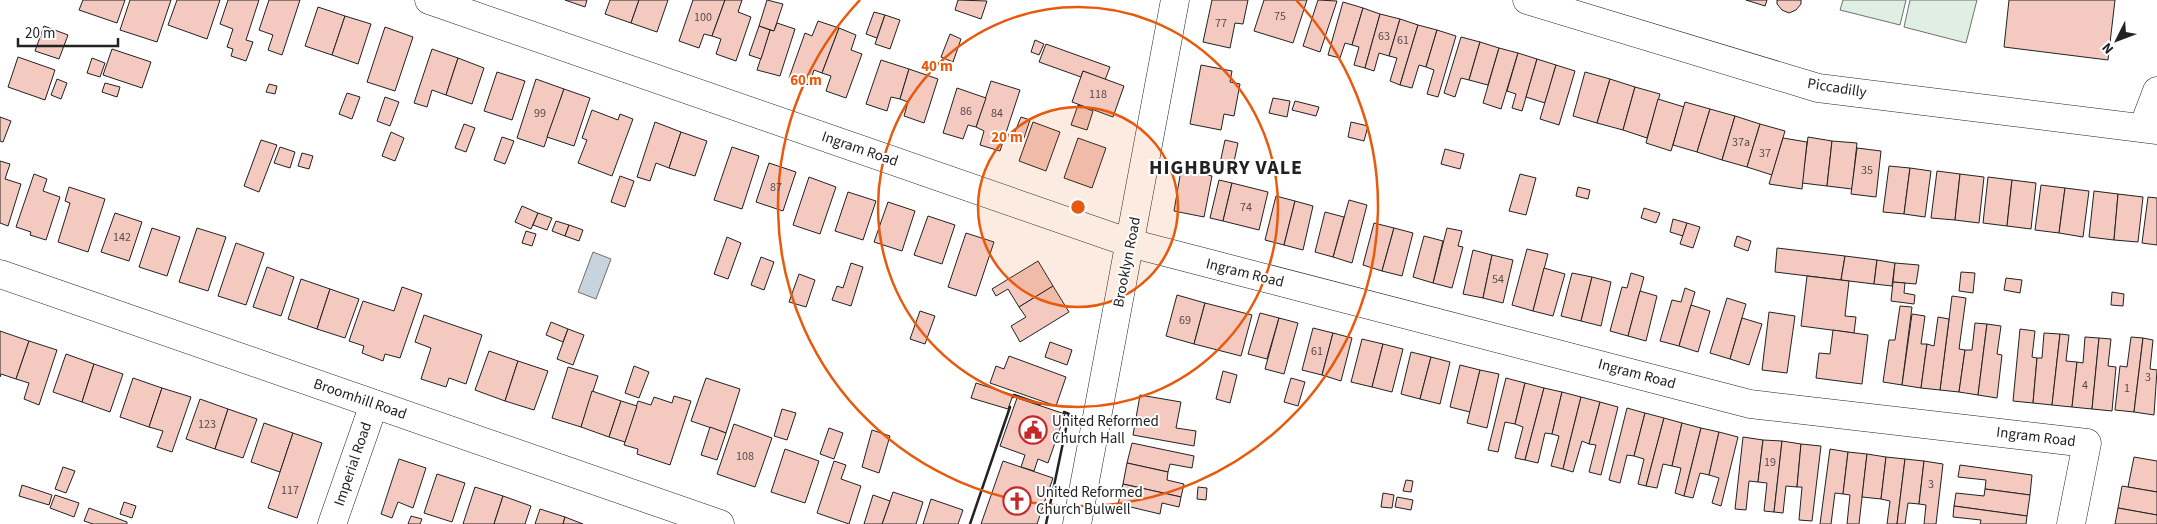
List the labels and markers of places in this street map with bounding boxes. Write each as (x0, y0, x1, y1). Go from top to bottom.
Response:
centre of rings (1069, 198, 1087, 216)
place label: United Reformed Church Hall (1052, 411, 1159, 449)
public building icon: United Reformed Church Hall (1018, 415, 1048, 445)
place label: United Reformed Church Bulwell (1036, 482, 1143, 520)
church icon: United Reformed Church Bulwell (1002, 486, 1032, 516)

